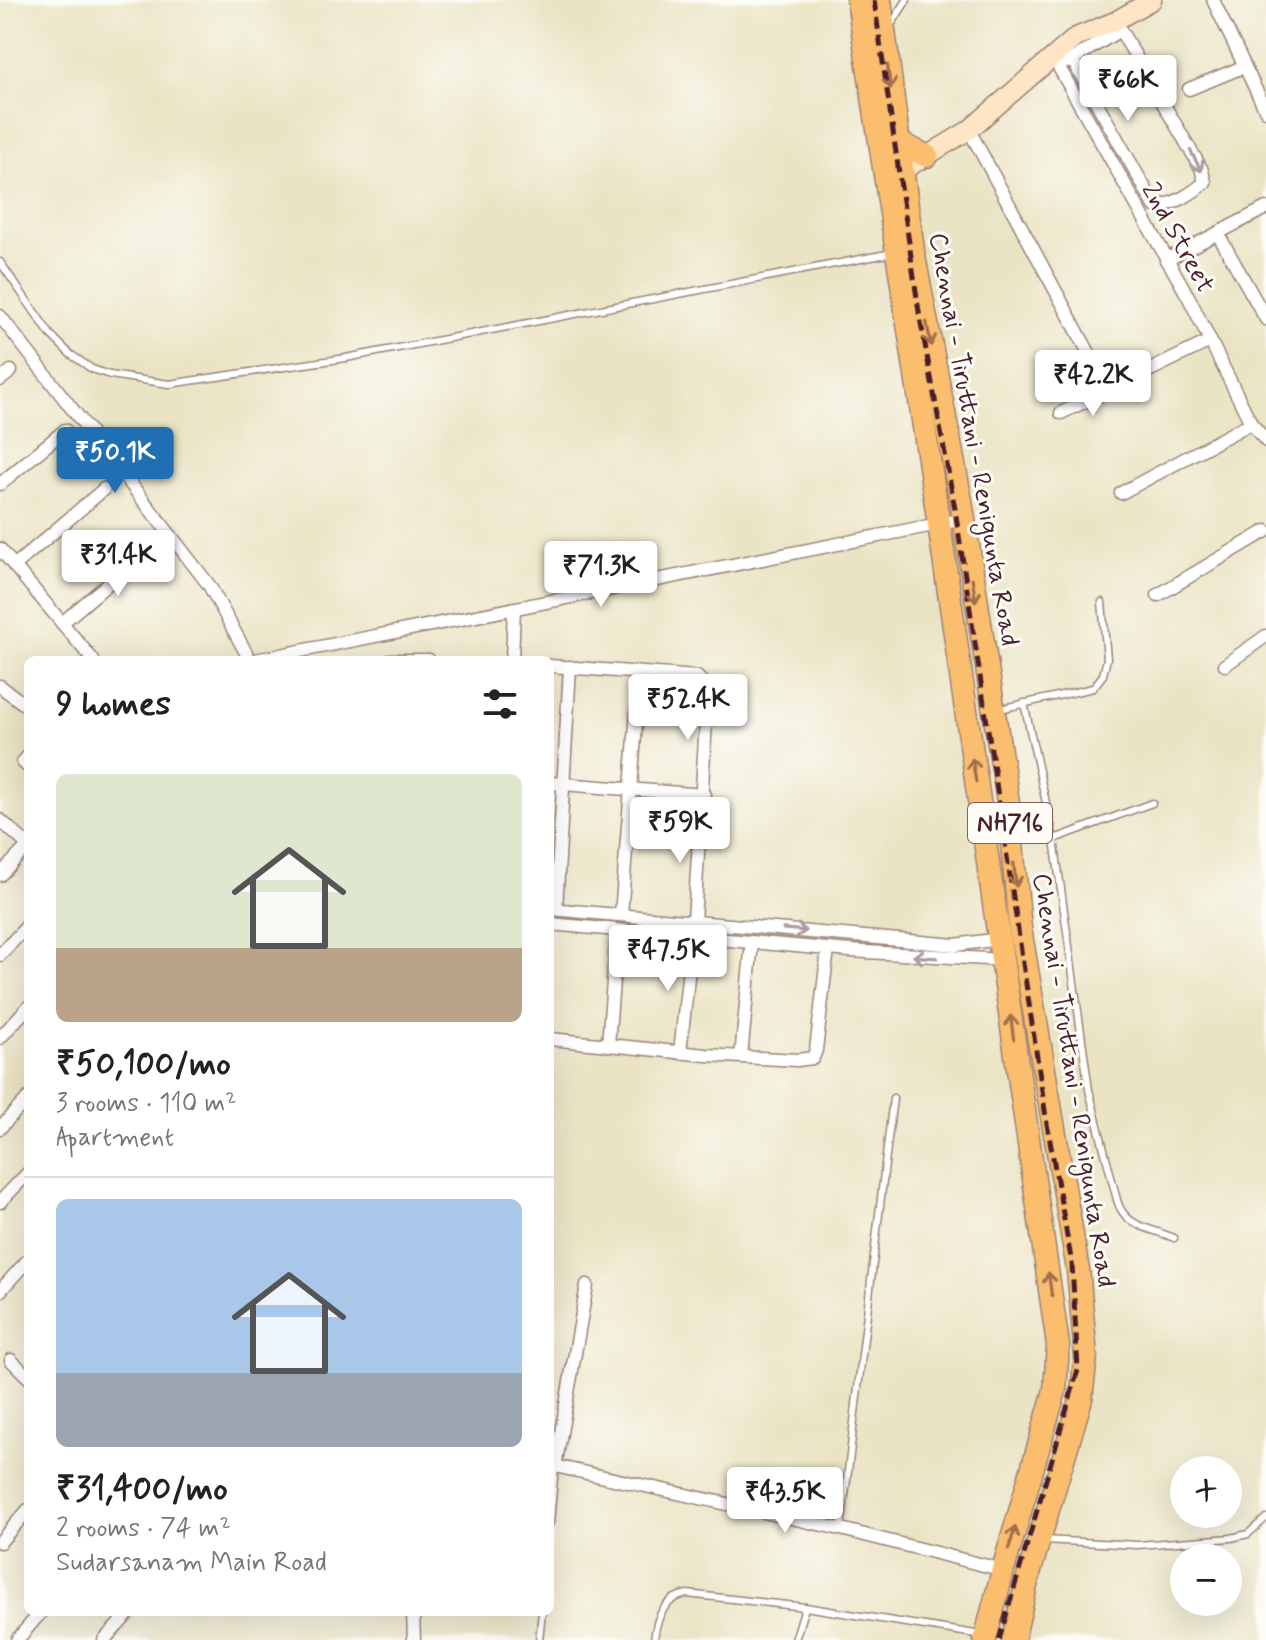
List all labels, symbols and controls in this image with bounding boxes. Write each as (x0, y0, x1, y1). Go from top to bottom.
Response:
pin: ₹66K (1081, 55, 1175, 123)
one-way arrow (882, 63, 897, 90)
text: ₹66K (1098, 64, 1158, 98)
one-way arrow (1189, 148, 1204, 172)
street label: 2nd Street (1133, 176, 1222, 299)
street label: Chennai - Tiruttani - Renigunta Road (918, 230, 1026, 649)
one-way arrow (923, 321, 938, 346)
pin: ₹42.2K (1028, 350, 1158, 418)
text: ₹42.2K (1053, 359, 1133, 393)
pin: ₹50.1K (50, 427, 180, 495)
text: ₹50.1K (75, 436, 155, 470)
pin: ₹31.4K (53, 530, 183, 598)
text: ₹31.4K (80, 539, 156, 573)
pin: ₹71.3K (536, 541, 666, 609)
text: ₹71.3K (562, 550, 640, 584)
one-way arrow (967, 577, 982, 602)
pin: ₹52.4K (623, 674, 753, 742)
text: 9 homes (56, 682, 171, 727)
icon: filters (478, 682, 522, 726)
text: ₹52.4K (646, 683, 730, 717)
one-way arrow (966, 758, 981, 783)
pin: ₹59K (633, 797, 727, 865)
road number: NH716 (968, 803, 1052, 843)
text: ₹59K (648, 806, 712, 840)
icon: home (217, 826, 361, 970)
one-way arrow (1008, 861, 1023, 888)
street label: Chennai - Tiruttani - Renigunta Road (1021, 871, 1123, 1290)
one-way arrow (781, 923, 808, 938)
pin: ₹47.5K (603, 925, 733, 993)
text: ₹47.5K (627, 934, 709, 968)
one-way arrow (912, 949, 939, 964)
one-way arrow (1004, 1015, 1019, 1040)
text: ₹50,100/mo (56, 1042, 231, 1087)
text: 3 rooms · 110 m² (56, 1087, 237, 1121)
text: Apartment (56, 1121, 174, 1155)
icon: home (217, 1251, 361, 1395)
one-way arrow (1042, 1272, 1057, 1297)
map controls (1170, 1456, 1242, 1616)
button: + (1170, 1456, 1242, 1528)
text: ₹31,400/mo (56, 1467, 228, 1512)
pin: ₹43.5K (720, 1467, 850, 1535)
text: ₹43.5K (745, 1476, 825, 1510)
text: 2 rooms · 74 m² (56, 1512, 231, 1546)
one-way arrow (1005, 1525, 1020, 1551)
button: − (1170, 1544, 1242, 1616)
text: Sudarsanam Main Road (56, 1546, 327, 1580)

